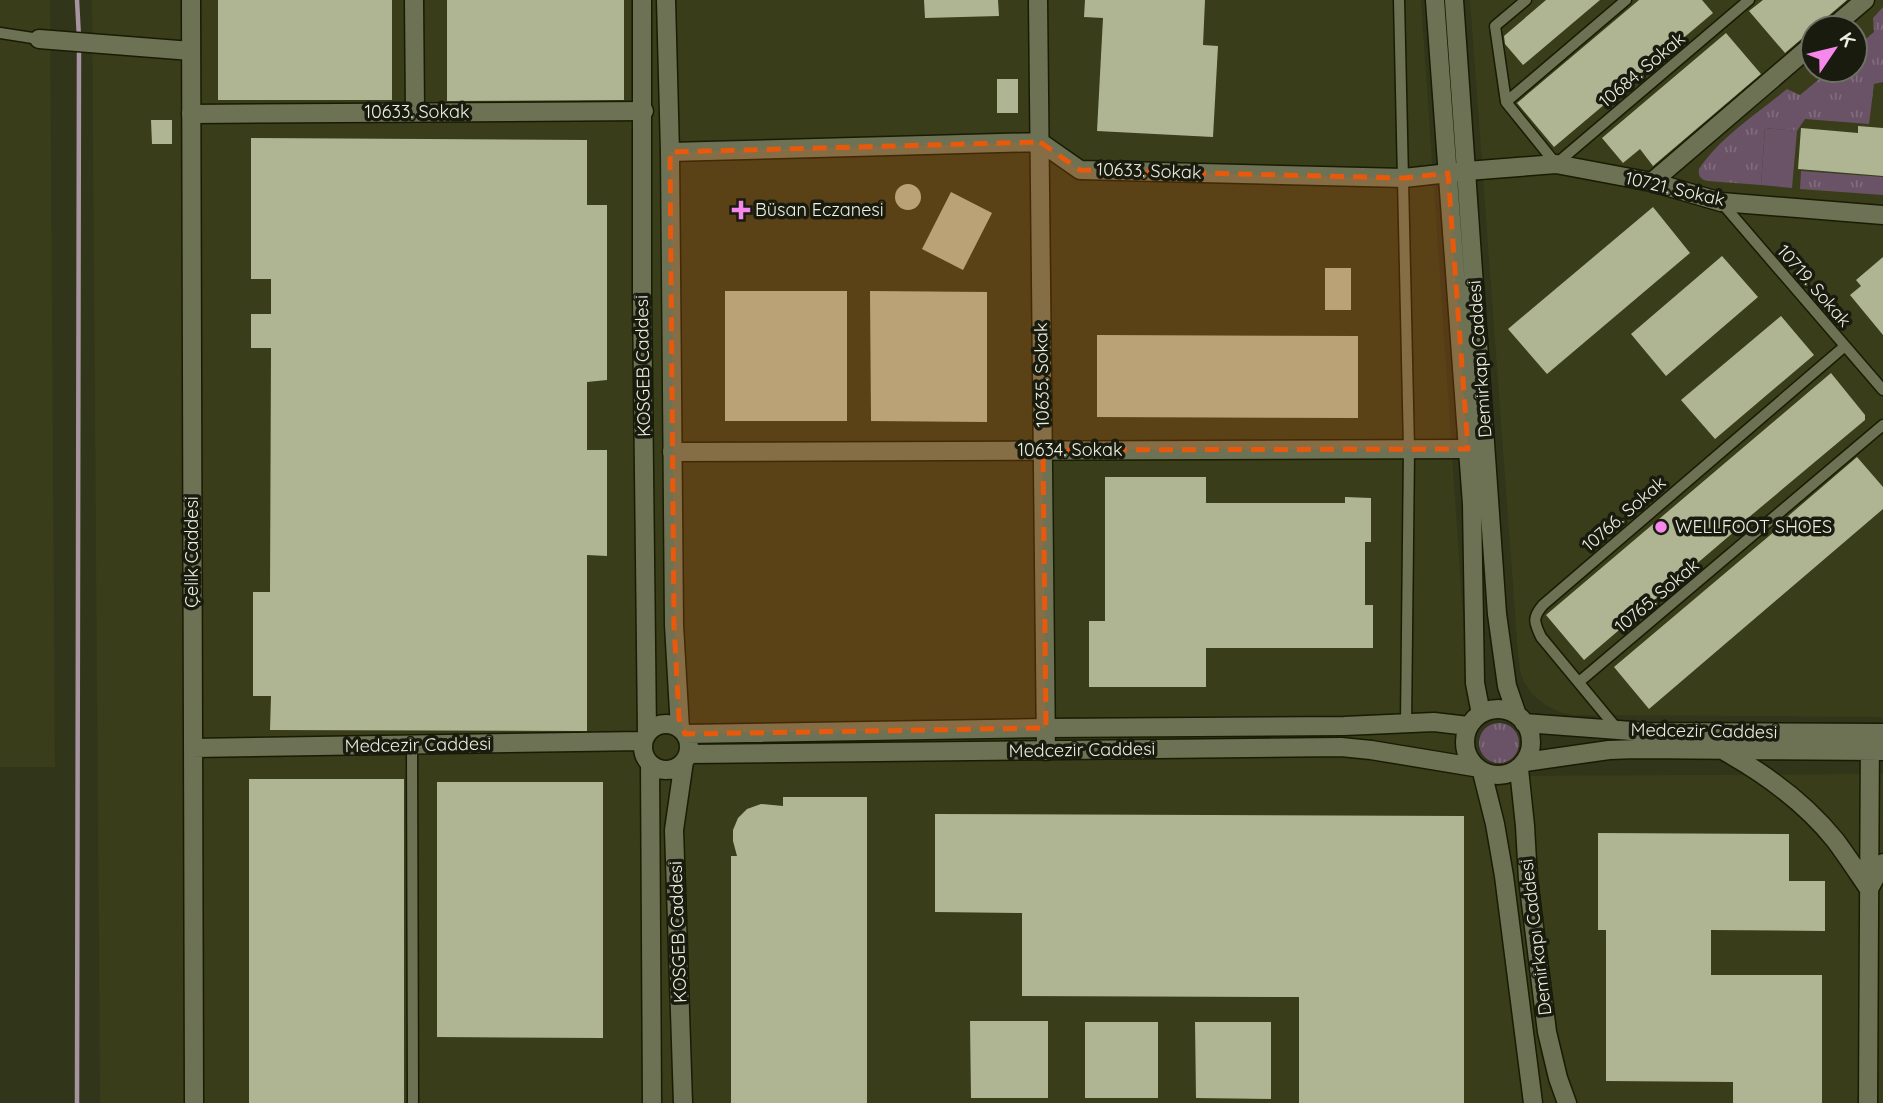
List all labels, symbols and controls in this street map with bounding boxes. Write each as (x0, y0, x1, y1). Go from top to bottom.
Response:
north arrow (1799, 14, 1869, 84)
street label: 10684. Sokak (1594, 27, 1689, 112)
text: K (1835, 27, 1861, 51)
street label: 10633. Sokak (364, 100, 470, 123)
street label: 10633. Sokak (1096, 157, 1202, 184)
street label: 10721. Sokak (1623, 166, 1727, 211)
place label: Büsan Eczanesi (755, 198, 884, 221)
marker: Büsan Eczanesi (733, 202, 749, 218)
street label: 10719. Sokak (1772, 240, 1856, 332)
street label: Demirkapı Caddesi (1463, 280, 1496, 438)
street label: KOSGEB Caddesi (630, 295, 655, 437)
street label: 10635. Sokak (1029, 322, 1054, 428)
street label: 10634. Sokak (1017, 438, 1123, 461)
street label: 10766. Sokak (1577, 471, 1670, 556)
street label: Çelik Caddesi (180, 496, 203, 608)
place label: WELLFOOT SHOES (1675, 515, 1832, 538)
marker: WELLFOOT SHOES (1653, 519, 1669, 535)
street label: 10765. Sokak (1610, 554, 1704, 638)
street label: Medcezir Caddesi (1630, 718, 1778, 743)
street label: Medcezir Caddesi (344, 732, 492, 757)
street label: Medcezir Caddesi (1008, 737, 1156, 762)
street label: Demirkapı Caddesi (1514, 857, 1557, 1017)
street label: KOSGEB Caddesi (664, 861, 691, 1003)

